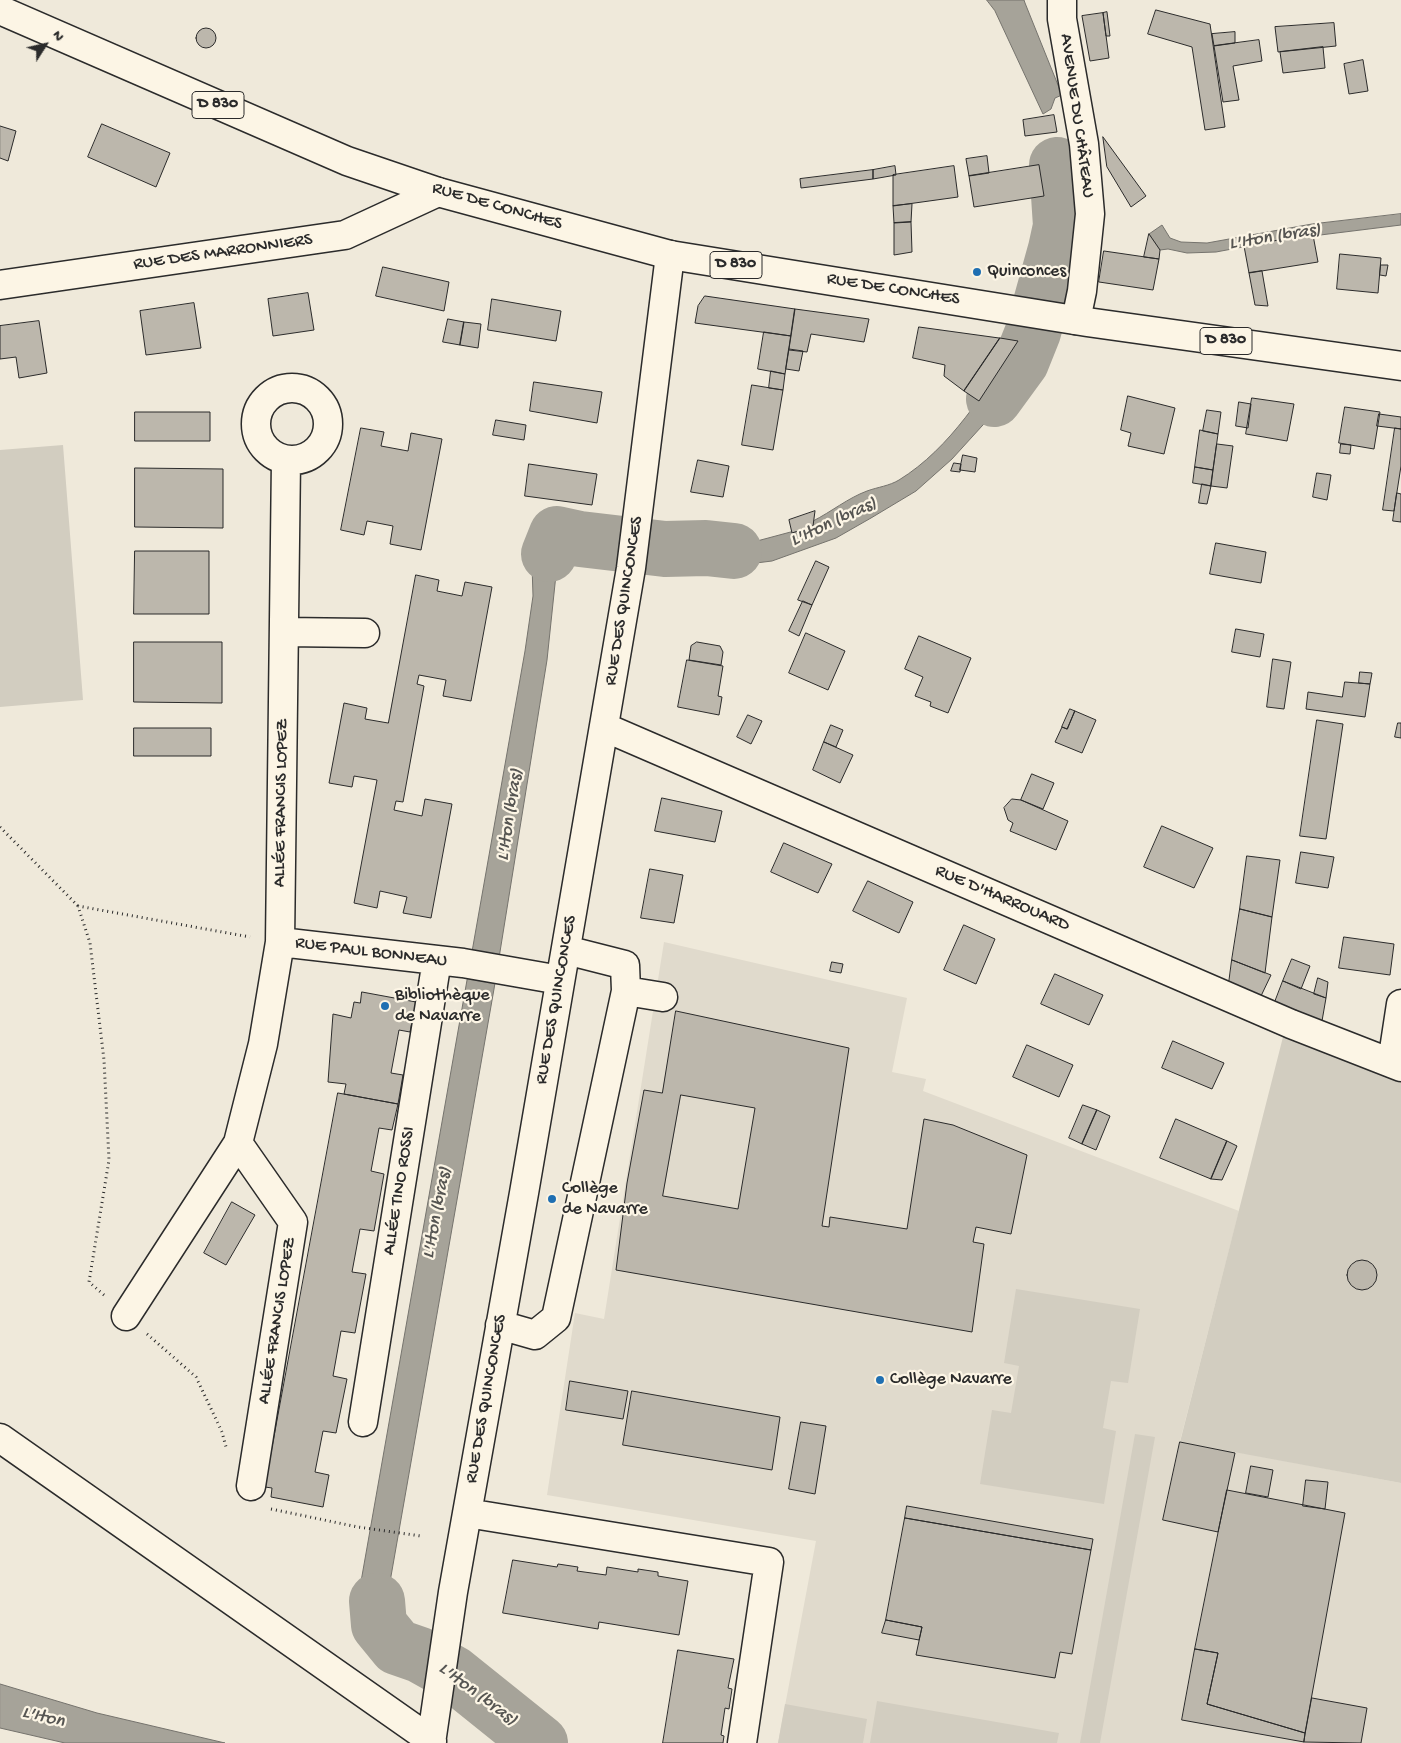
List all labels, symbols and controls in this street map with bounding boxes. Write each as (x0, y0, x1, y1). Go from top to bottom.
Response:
north arrow (20, 20, 70, 70)
text: N (48, 27, 67, 45)
street label: AVENUE DU CHÂTEAU (1054, 32, 1098, 200)
road number: D 830 (192, 92, 244, 118)
street label: RUE DE CONCHES (429, 178, 565, 236)
water label: L'Iton (bras) (1228, 220, 1322, 256)
street label: RUE DES MARRONNIERS (132, 230, 314, 276)
road number: D 830 (710, 252, 762, 278)
place label: Quinconces (987, 261, 1066, 283)
marker: Quinconces (971, 266, 983, 278)
street label: RUE DE CONCHES (825, 269, 961, 311)
road number: D 830 (1200, 328, 1252, 354)
water label: L'Iton (bras) (787, 493, 881, 553)
street label: RUE DES QUINCONCES (601, 515, 649, 687)
street label: ALLÉE FRANCIS LOPEZ (270, 719, 294, 887)
water label: L'Iton (bras) (493, 768, 529, 862)
street label: RUE D'HARROUARD (931, 861, 1073, 937)
street label: RUE DES QUINCONCES (532, 914, 582, 1086)
street label: RUE PAUL BONNEAU (294, 933, 448, 973)
place label: Bibliothèque de Navarre (395, 985, 490, 1028)
marker: Bibliothèque de Navarre (379, 1000, 391, 1012)
street label: ALLÉE TINO ROSSI (379, 1125, 421, 1257)
water label: L'Iton (bras) (418, 1165, 458, 1261)
place label: Collège de Navarre (562, 1178, 648, 1220)
marker: Collège de Navarre (546, 1193, 558, 1205)
street label: ALLÉE FRANCIS LOPEZ (254, 1236, 302, 1406)
street label: RUE DES QUINCONCES (462, 1313, 512, 1485)
place label: Collège Navarre (890, 1369, 1012, 1391)
marker: Collège Navarre (874, 1374, 886, 1386)
water label: L'Iton (bras) (433, 1658, 521, 1732)
water label: L'Iton (19, 1702, 67, 1734)

